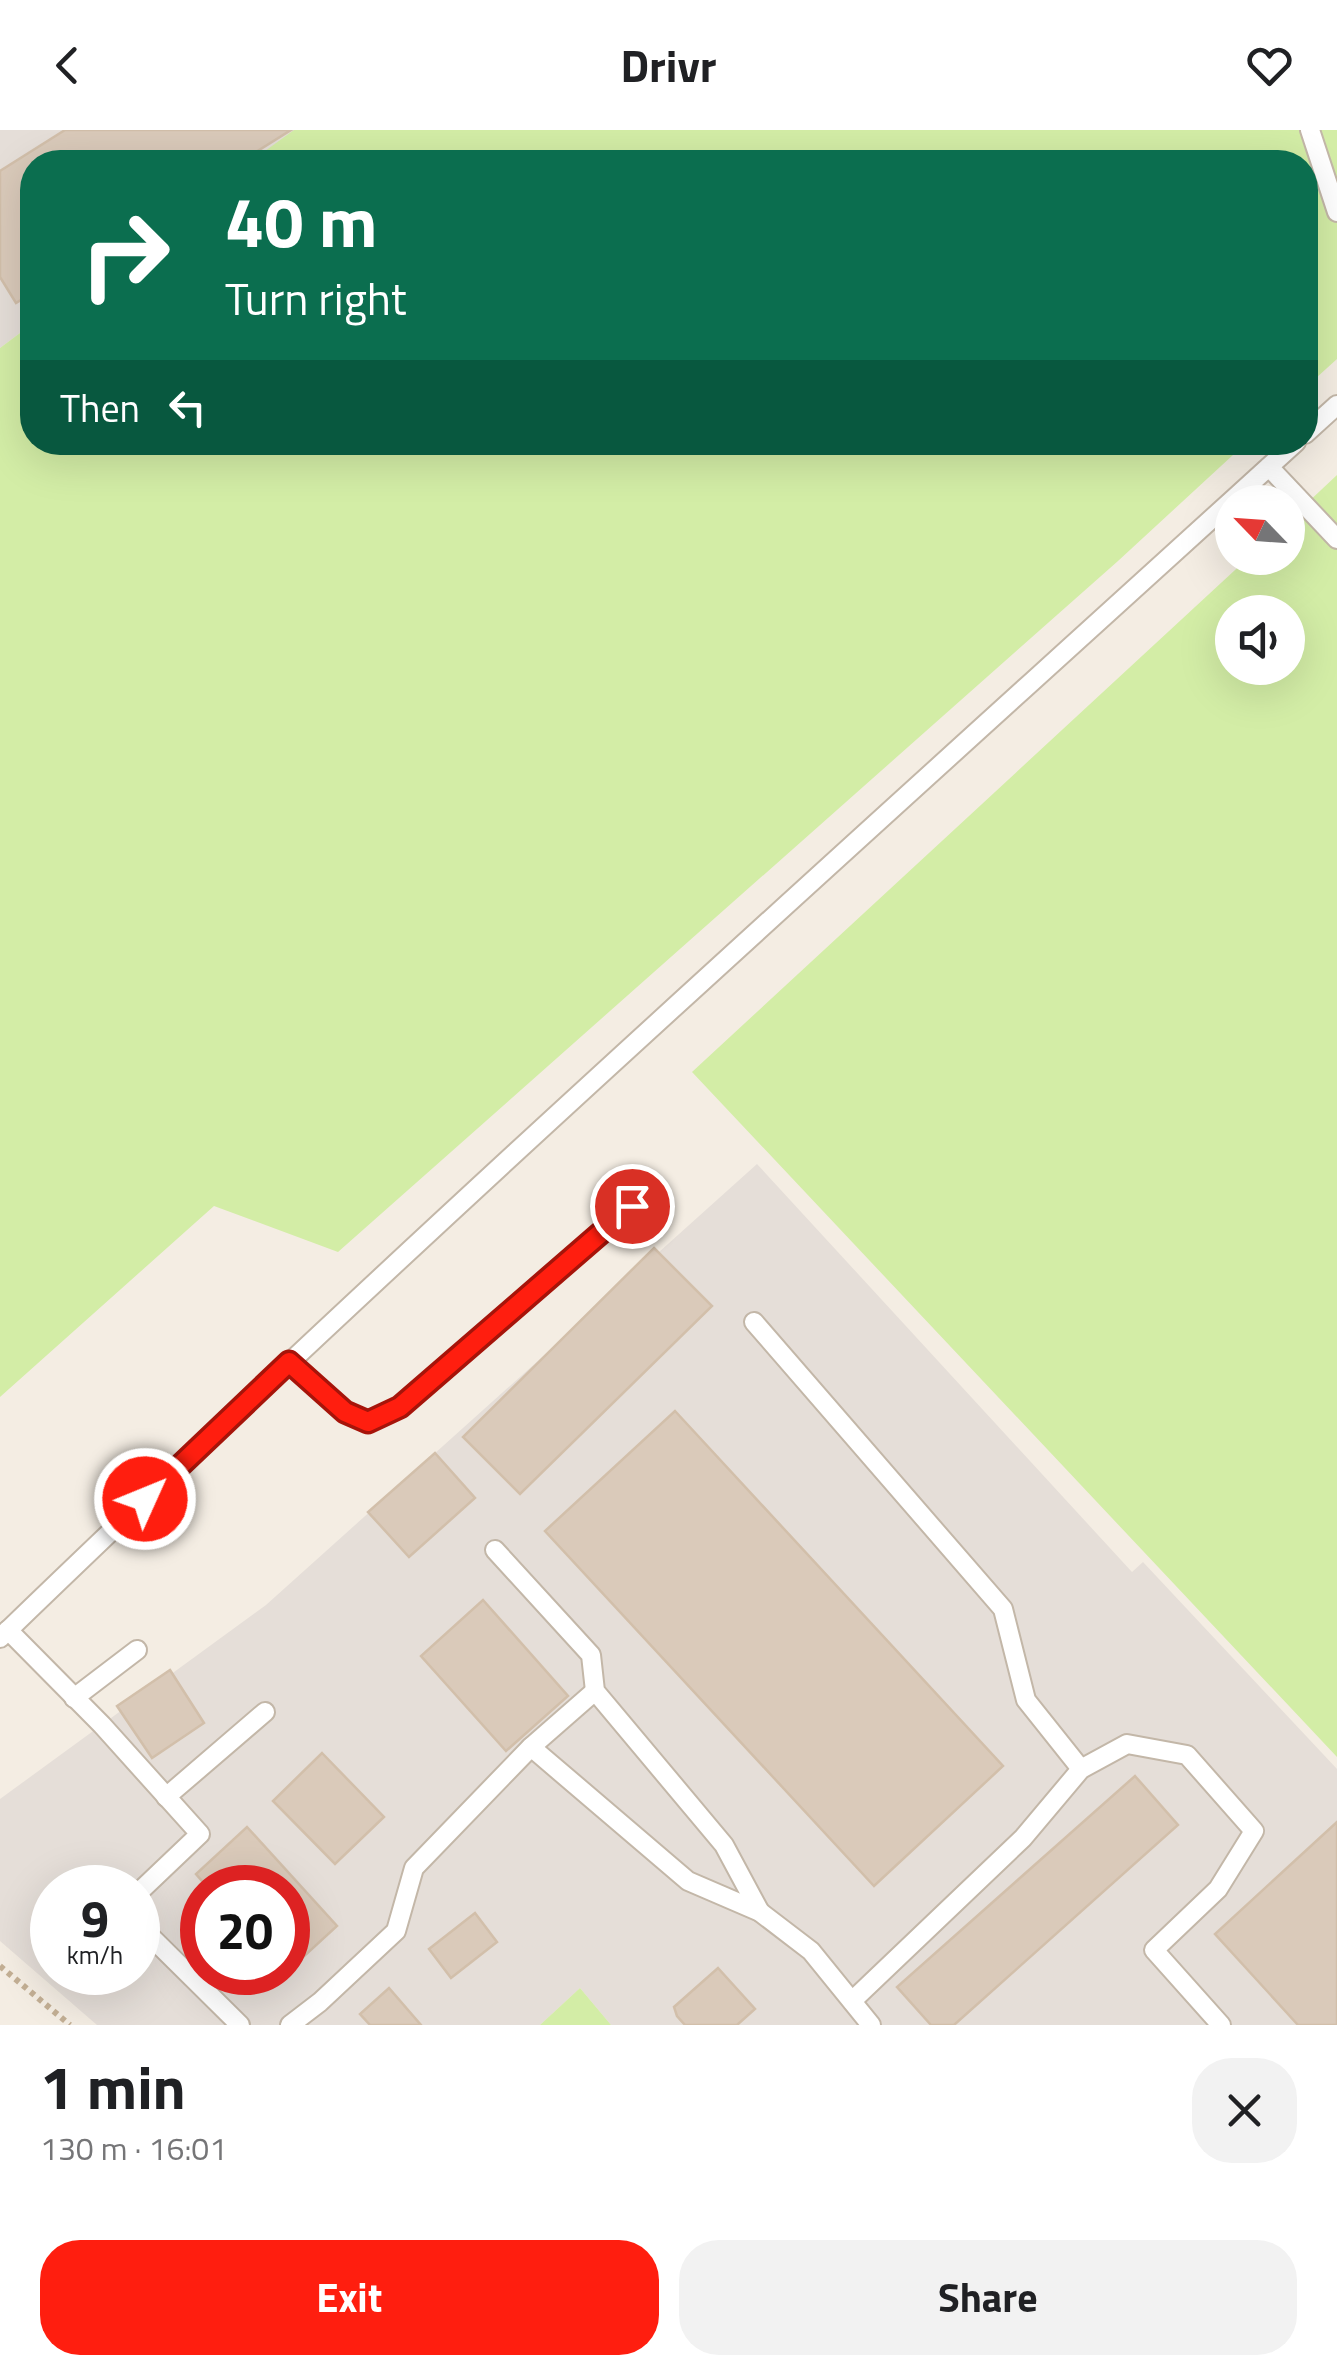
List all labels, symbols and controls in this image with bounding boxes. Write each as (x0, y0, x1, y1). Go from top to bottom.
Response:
text: Drivr (620, 31, 717, 99)
icon: back (40, 38, 95, 93)
icon: heart (1242, 38, 1297, 93)
text: 40 m (225, 168, 378, 274)
icon: right (60, 190, 190, 320)
text: Turn right (225, 264, 407, 332)
text: Then (60, 379, 140, 437)
icon: left (160, 380, 215, 435)
north arrow (1215, 485, 1305, 575)
map controls (1215, 485, 1305, 685)
button: sound (1215, 595, 1305, 685)
pin (590, 1164, 675, 1249)
icon: arrive (605, 1179, 660, 1234)
position arrow (93, 1447, 197, 1551)
speed limit sign: 20 (180, 1865, 310, 1995)
text: 9 (81, 1880, 109, 1956)
text: km/h (67, 1936, 123, 1974)
text: 1 min (40, 2041, 186, 2132)
button: close (1192, 2058, 1297, 2163)
text: 130 m · 16:01 (40, 2124, 227, 2172)
button: Exit (40, 2240, 659, 2355)
button: Share (679, 2240, 1297, 2355)

